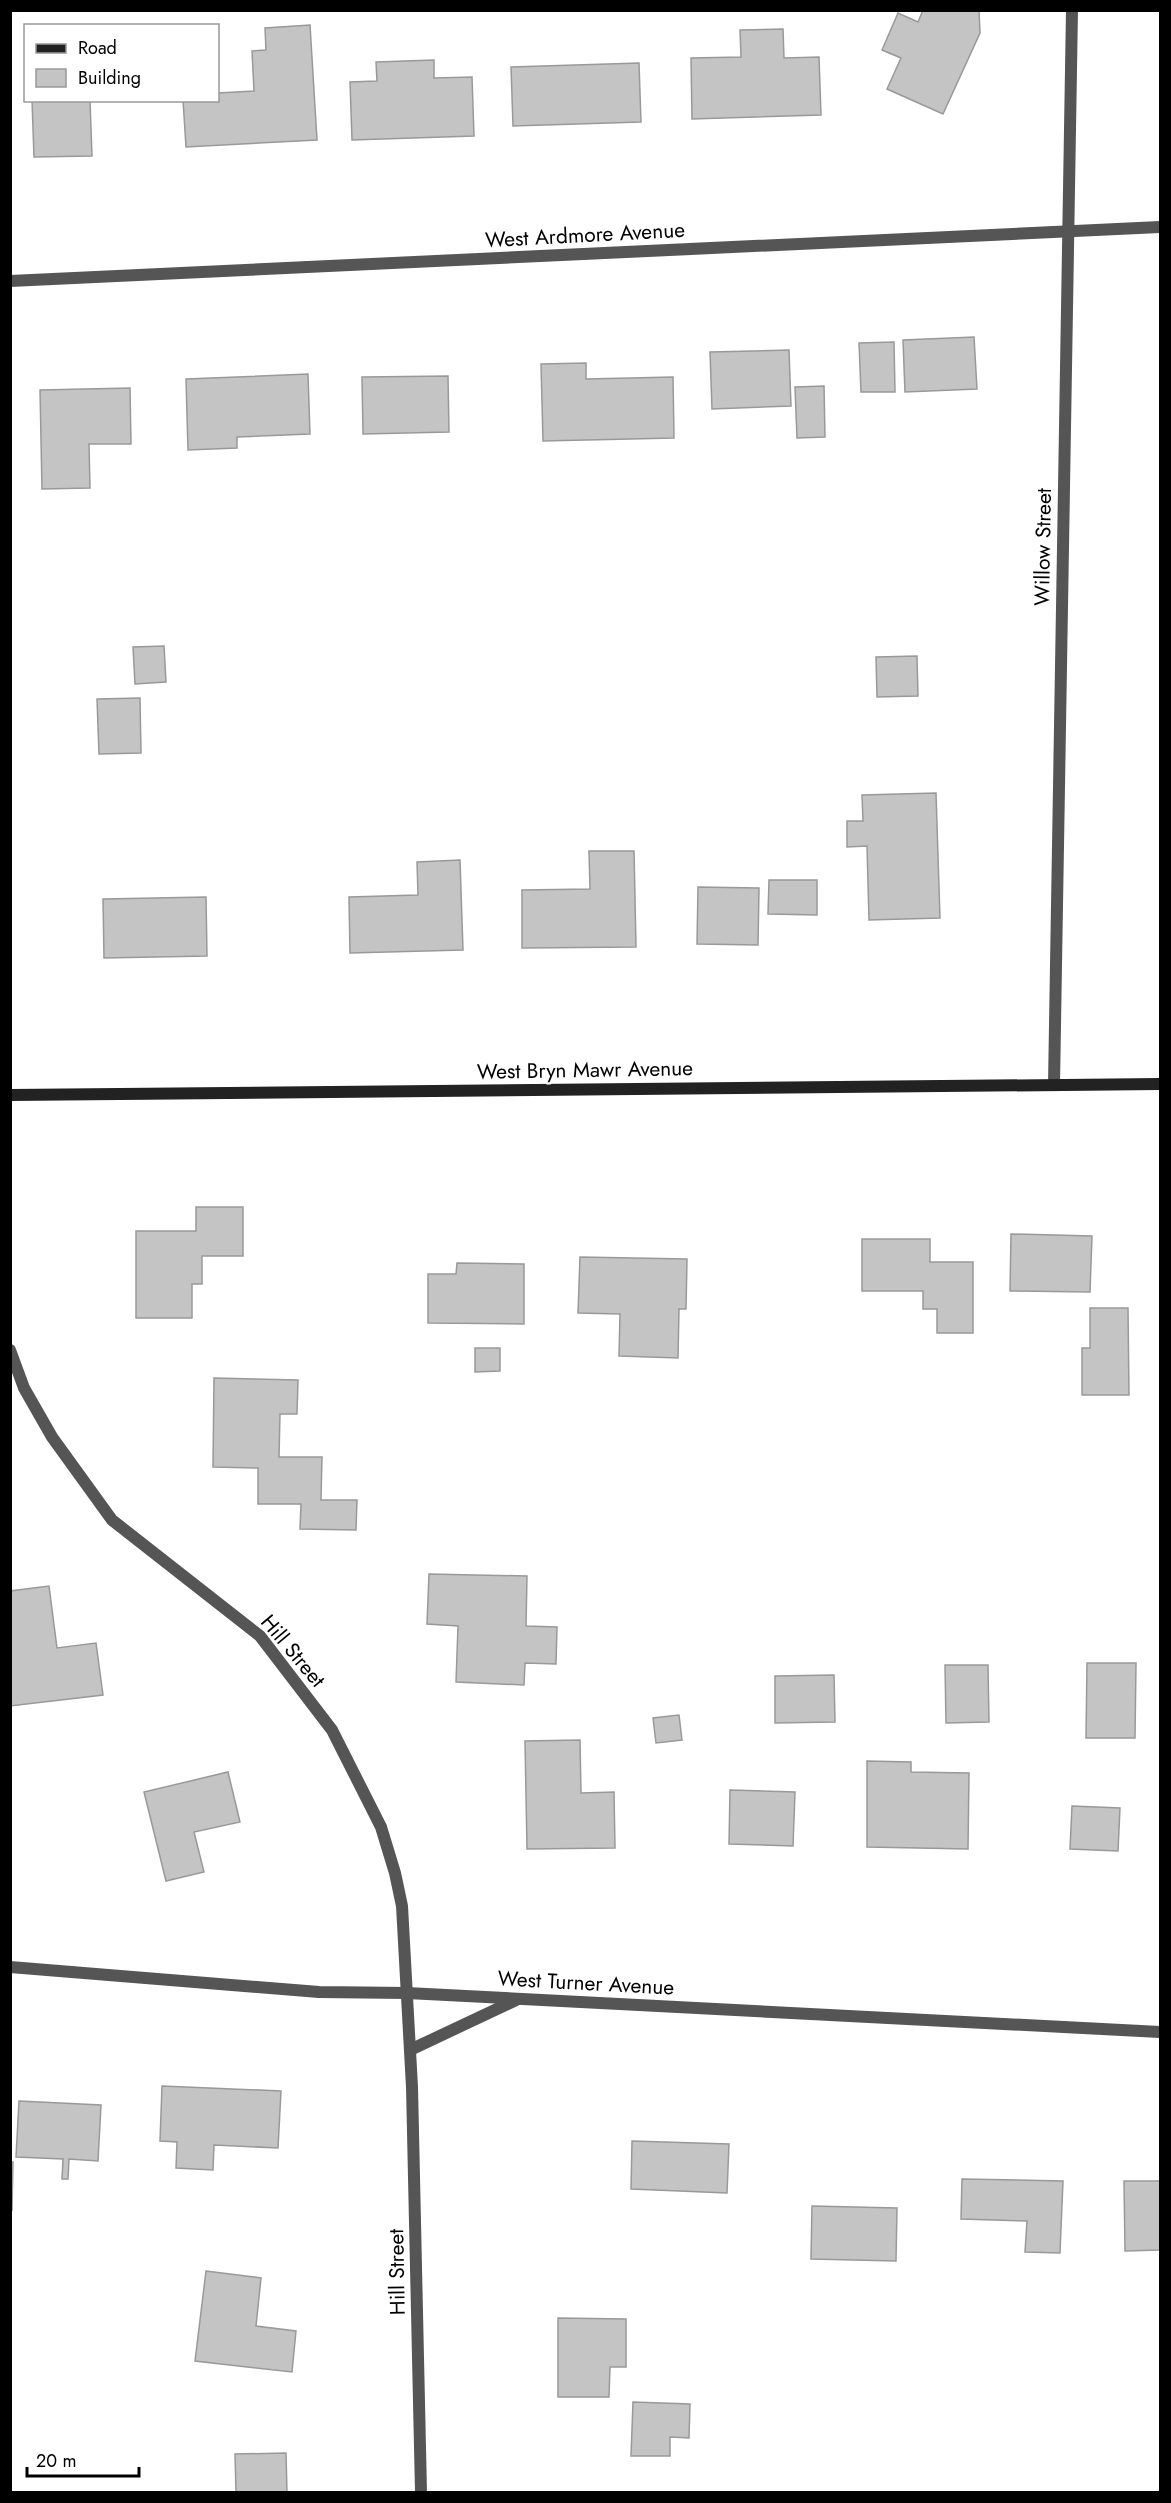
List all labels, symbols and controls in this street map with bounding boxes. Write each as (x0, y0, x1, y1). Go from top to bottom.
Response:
legend (24, 24, 219, 102)
text: Road (78, 35, 117, 61)
text: Building (78, 65, 141, 91)
street label: West Ardmore Avenue (484, 215, 686, 255)
street label: Willow Street (1027, 488, 1059, 606)
street label: West Bryn Mawr Avenue (477, 1053, 693, 1087)
street label: Hill Street (254, 1608, 332, 1694)
street label: West Turner Avenue (497, 1963, 675, 2003)
street label: Hill Street (381, 2228, 413, 2316)
scale bar (27, 2440, 140, 2478)
text: 20 m (36, 2448, 76, 2474)

